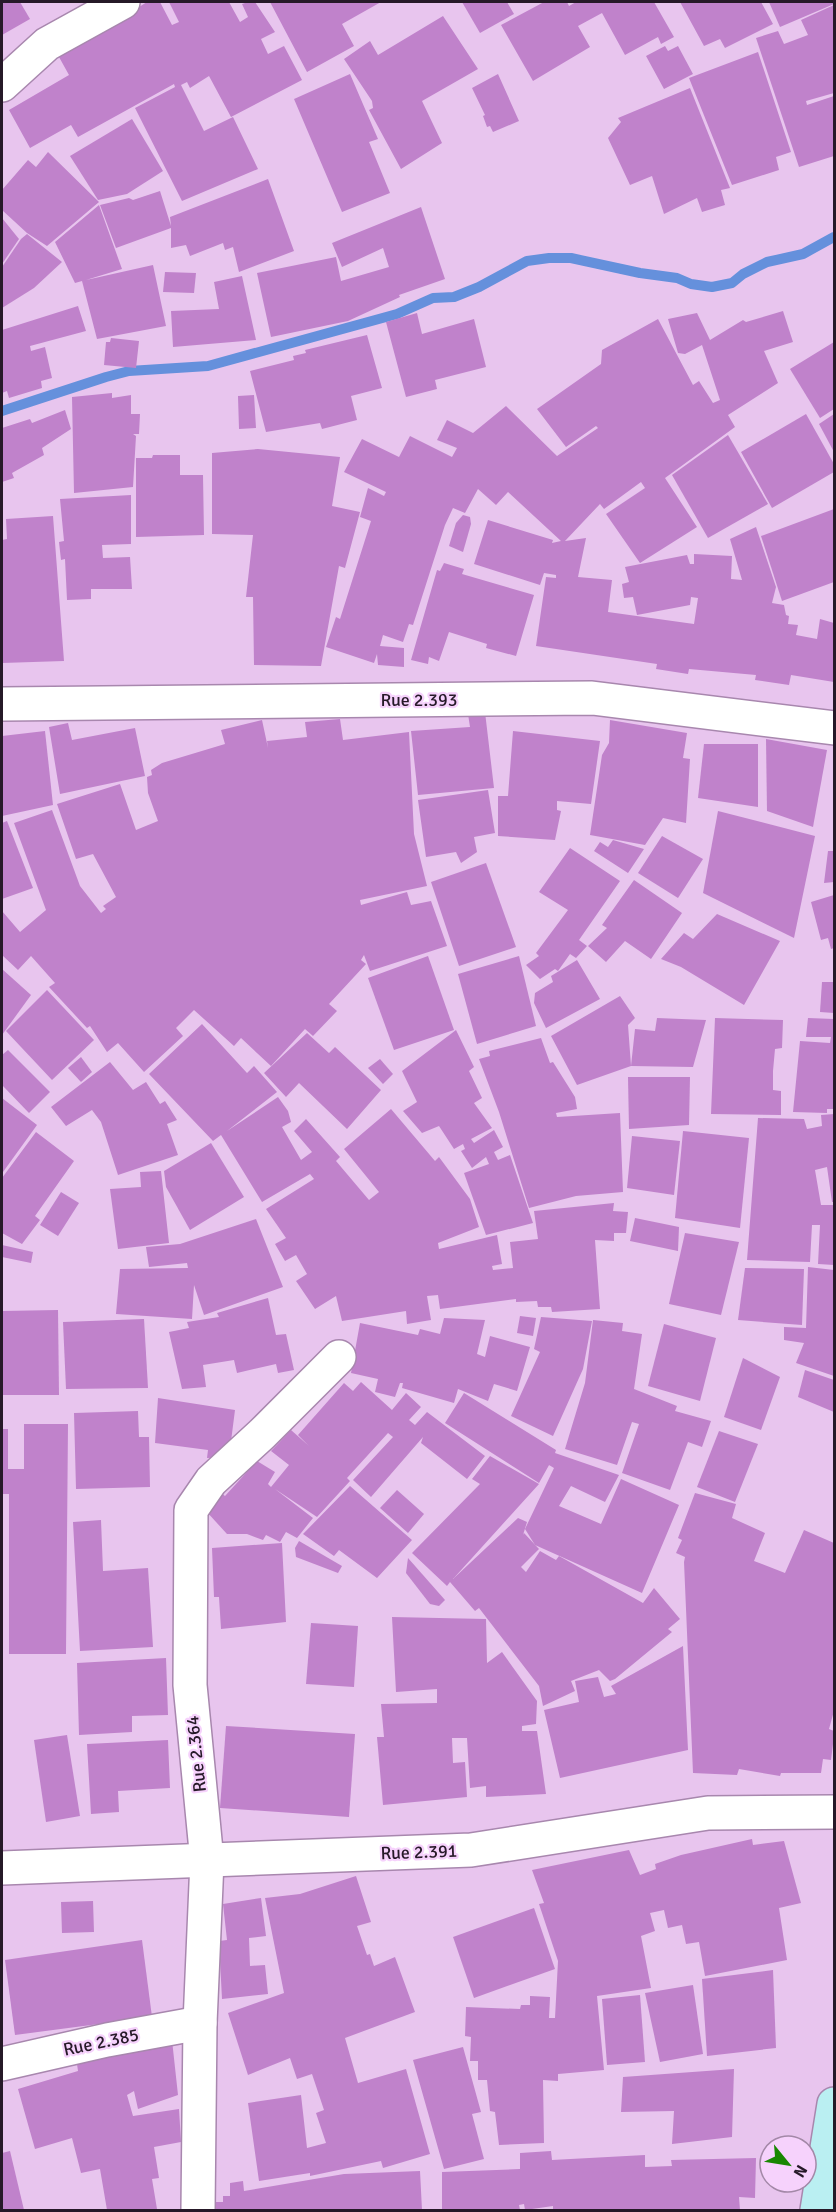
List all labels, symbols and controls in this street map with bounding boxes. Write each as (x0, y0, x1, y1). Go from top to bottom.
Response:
street label: Rue 2.393 (381, 689, 457, 711)
street label: Rue 2.364 (181, 1714, 211, 1793)
street label: Rue 2.391 (380, 1840, 458, 1864)
street label: Rue 2.385 (61, 2023, 141, 2061)
north arrow (758, 2134, 818, 2194)
text: N (789, 2161, 812, 2181)

